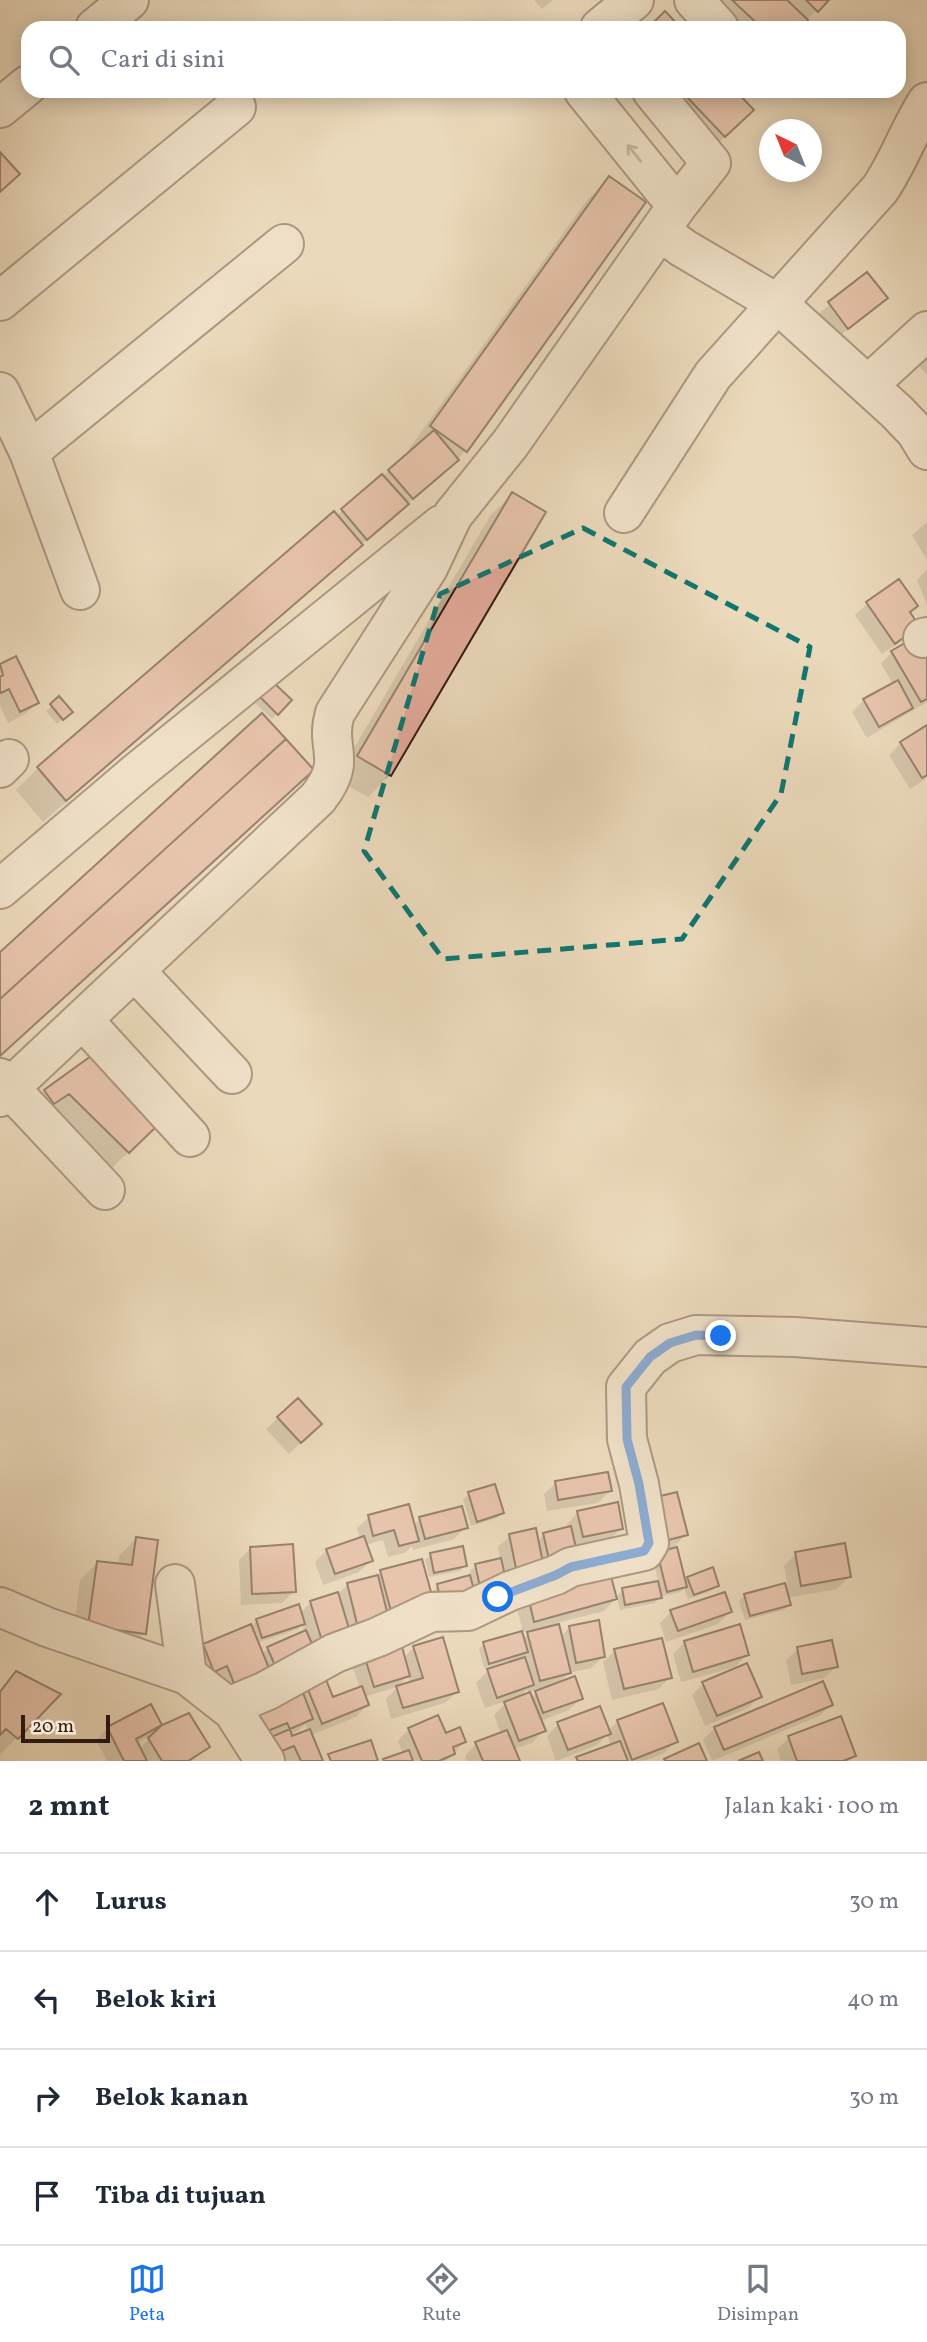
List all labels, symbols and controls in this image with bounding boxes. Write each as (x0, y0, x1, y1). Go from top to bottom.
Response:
search box (21, 21, 906, 98)
icon: search (45, 41, 83, 79)
text: Cari di sini (101, 42, 225, 78)
north arrow (759, 119, 822, 182)
one-way arrow (626, 145, 642, 163)
route end (705, 1320, 736, 1351)
route start (482, 1581, 513, 1612)
scale bar (21, 1712, 110, 1744)
text: 20 m (32, 1714, 74, 1740)
text: 2 mnt (28, 1786, 109, 1828)
text: Jalan kaki · 100 m (724, 1791, 899, 1823)
icon: ahead (28, 1883, 66, 1921)
text: Lurus (95, 1884, 167, 1920)
text: 30 m (849, 1886, 899, 1918)
icon: left (28, 1981, 66, 2019)
text: Belok kiri (95, 1982, 217, 2018)
text: 40 m (847, 1984, 899, 2016)
icon: right (28, 2079, 66, 2117)
text: Belok kanan (95, 2080, 249, 2116)
text: 30 m (849, 2082, 899, 2114)
icon: arrive (28, 2177, 66, 2215)
text: Tiba di tujuan (95, 2178, 266, 2214)
tab: Peta (128, 2260, 166, 2328)
tab: Rute (422, 2260, 461, 2328)
tab: Disimpan (717, 2260, 799, 2328)

